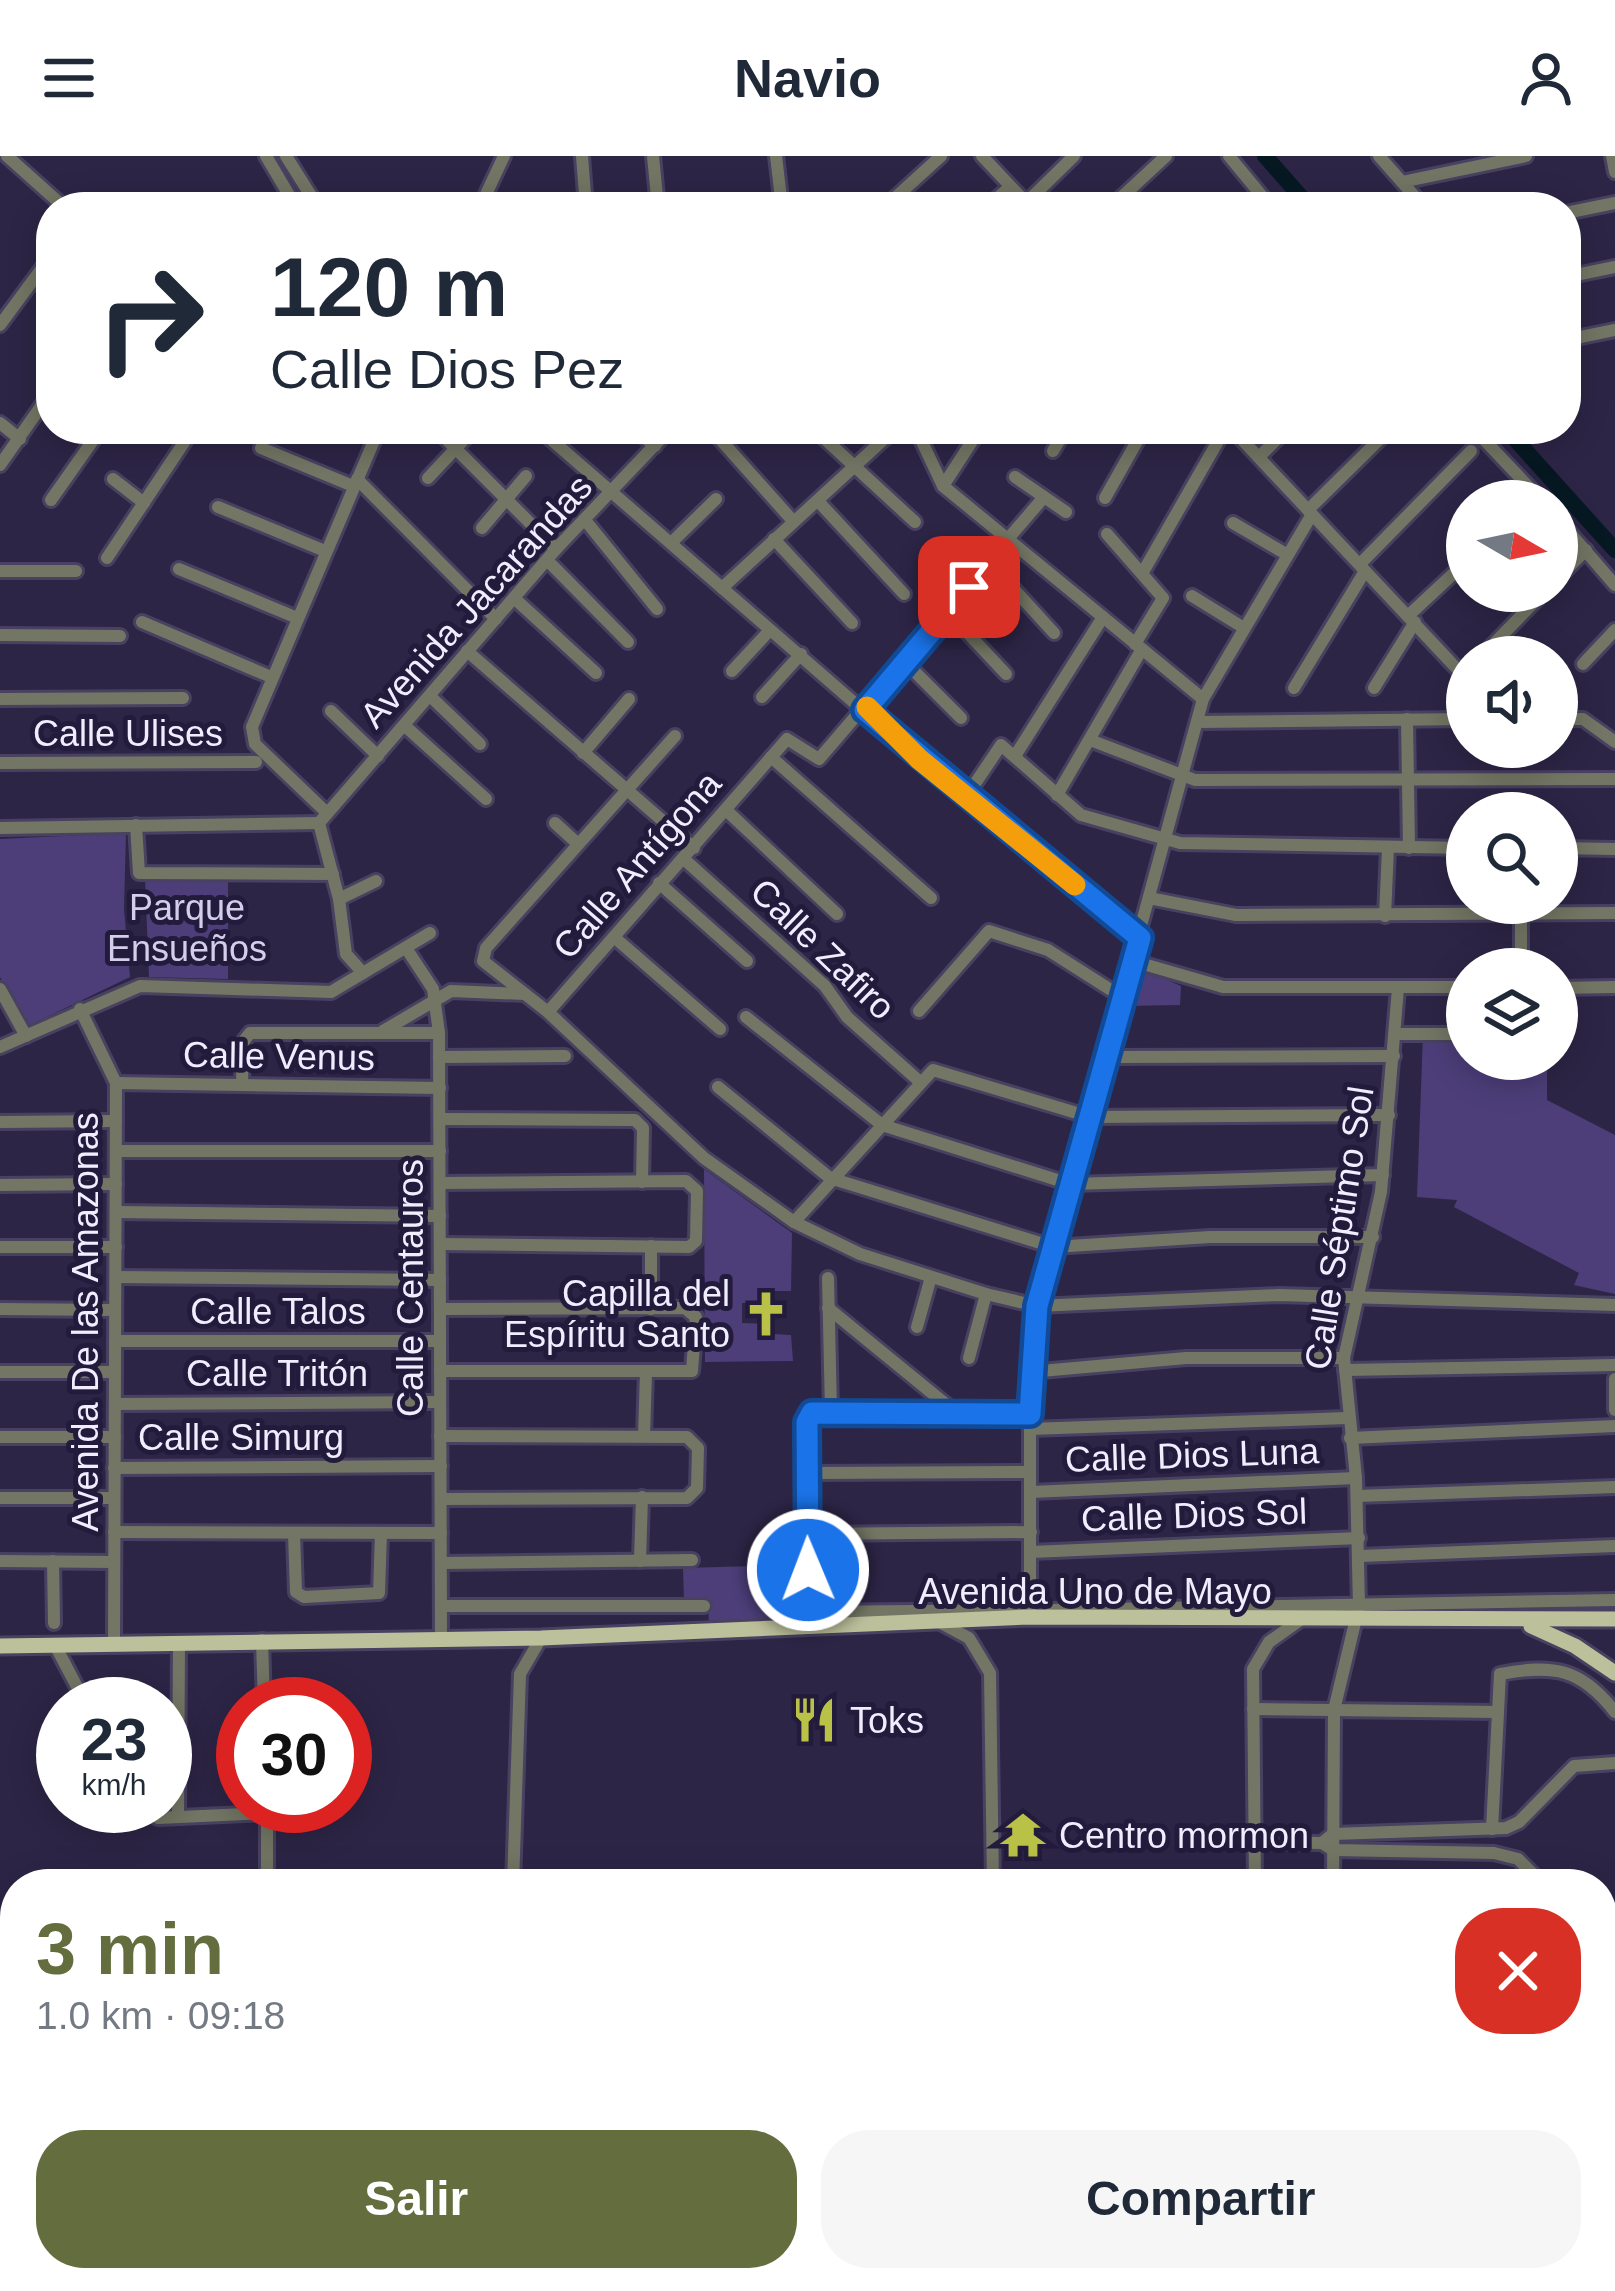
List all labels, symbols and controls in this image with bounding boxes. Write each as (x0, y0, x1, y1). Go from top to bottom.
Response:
icon: menu (36, 45, 102, 111)
icon: person (1513, 45, 1579, 111)
text: Navio (734, 48, 881, 108)
icon: right (72, 240, 228, 396)
text: 120 m (270, 240, 508, 334)
text: Calle Dios Pez (270, 339, 624, 399)
street label: Avenida Jacarandas (352, 466, 600, 736)
north arrow (1446, 480, 1578, 612)
map controls (1446, 480, 1578, 1080)
pin (918, 536, 1020, 638)
icon: arrive (936, 554, 1002, 620)
button: sound (1446, 636, 1578, 768)
street label: Calle Ulises (33, 713, 223, 754)
street label: Calle Antígona (545, 762, 730, 967)
button: search (1446, 792, 1578, 924)
street label: Calle Zafiro (743, 870, 903, 1028)
park label: Parque Ensueños (107, 887, 267, 969)
button: layers (1446, 948, 1578, 1080)
street label: Calle Venus (183, 1034, 375, 1078)
street label: Calle Séptimo Sol (1296, 1083, 1382, 1373)
street label: Avenida De las Amazonas (65, 1112, 106, 1532)
street label: Calle Centauros (390, 1159, 431, 1417)
place label: Capilla del Espíritu Santo (504, 1273, 730, 1355)
church icon: Capilla del Espíritu Santo (741, 1289, 791, 1339)
street label: Calle Talos (190, 1291, 366, 1332)
street label: Calle Tritón (186, 1353, 368, 1394)
street label: Calle Simurg (138, 1417, 344, 1458)
street label: Calle Dios Luna (1064, 1430, 1321, 1480)
street label: Calle Dios Sol (1080, 1491, 1308, 1539)
position arrow (745, 1507, 871, 1633)
street label: Avenida Uno de Mayo (918, 1571, 1272, 1612)
speed limit sign: 30 (216, 1677, 372, 1833)
restaurant icon: Toks (789, 1695, 839, 1745)
place label: Toks (850, 1700, 924, 1741)
text: 23 (81, 1706, 147, 1773)
text: km/h (81, 1768, 147, 1801)
temple icon: Centro mormon (998, 1810, 1048, 1860)
place label: Centro mormon (1059, 1815, 1309, 1856)
button: close (1455, 1908, 1581, 2034)
text: 3 min (36, 1909, 224, 1989)
text: 1.0 km · 09:18 (36, 1994, 285, 2037)
button: Salir (36, 2130, 797, 2268)
button: Compartir (821, 2130, 1581, 2268)

